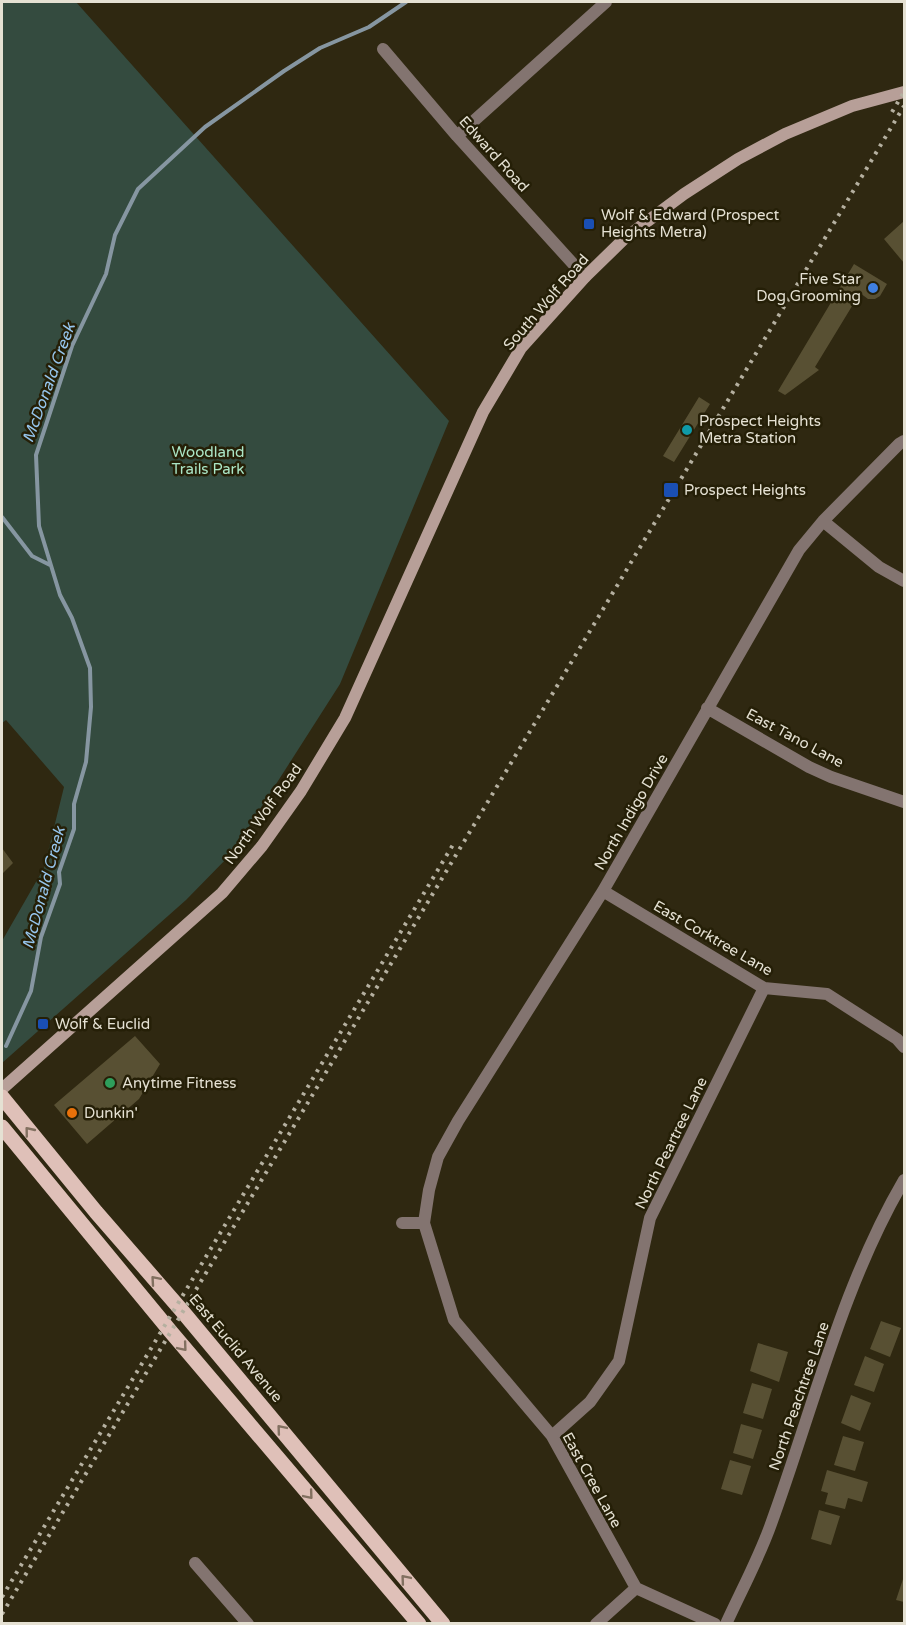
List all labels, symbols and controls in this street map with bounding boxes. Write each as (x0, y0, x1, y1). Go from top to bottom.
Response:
street label: Edward Road (455, 112, 533, 196)
place label: Wolf & Edward (Prospect Heights Metra) (601, 206, 779, 241)
marker: Wolf & Edward (Prospect Heights Metra) (582, 217, 596, 231)
street label: South Wolf Road (500, 250, 592, 354)
place label: Five Star Dog Grooming (756, 270, 861, 305)
marker: Five Star Dog Grooming (866, 281, 880, 295)
water label: McDonald Creek (18, 319, 80, 446)
place label: Prospect Heights Metra Station (699, 412, 821, 447)
marker: Prospect Heights Metra Station (680, 423, 694, 437)
park label: Woodland Trails Park (171, 443, 245, 478)
marker: Prospect Heights (662, 481, 680, 499)
place label: Prospect Heights (684, 481, 806, 499)
street label: East Tano Lane (743, 705, 847, 771)
street label: North Indigo Drive (590, 751, 672, 873)
street label: North Wolf Road (220, 760, 306, 868)
water label: McDonald Creek (18, 823, 70, 951)
street label: East Corktree Lane (650, 897, 776, 979)
place label: Wolf & Euclid (55, 1015, 150, 1033)
marker: Wolf & Euclid (36, 1017, 50, 1031)
place label: Anytime Fitness (122, 1074, 237, 1092)
street label: North Peartree Lane (631, 1074, 711, 1212)
marker: Anytime Fitness (103, 1076, 117, 1090)
place label: Dunkin' (84, 1104, 138, 1122)
marker: Dunkin' (65, 1106, 79, 1120)
one-way arrow (25, 1127, 36, 1138)
one-way arrow (151, 1276, 162, 1287)
street label: East Euclid Avenue (185, 1290, 287, 1406)
street label: North Peachtree Lane (765, 1319, 833, 1473)
one-way arrow (176, 1340, 187, 1351)
one-way arrow (277, 1425, 288, 1436)
street label: East Cree Lane (558, 1429, 626, 1531)
one-way arrow (302, 1488, 313, 1499)
one-way arrow (402, 1574, 413, 1585)

